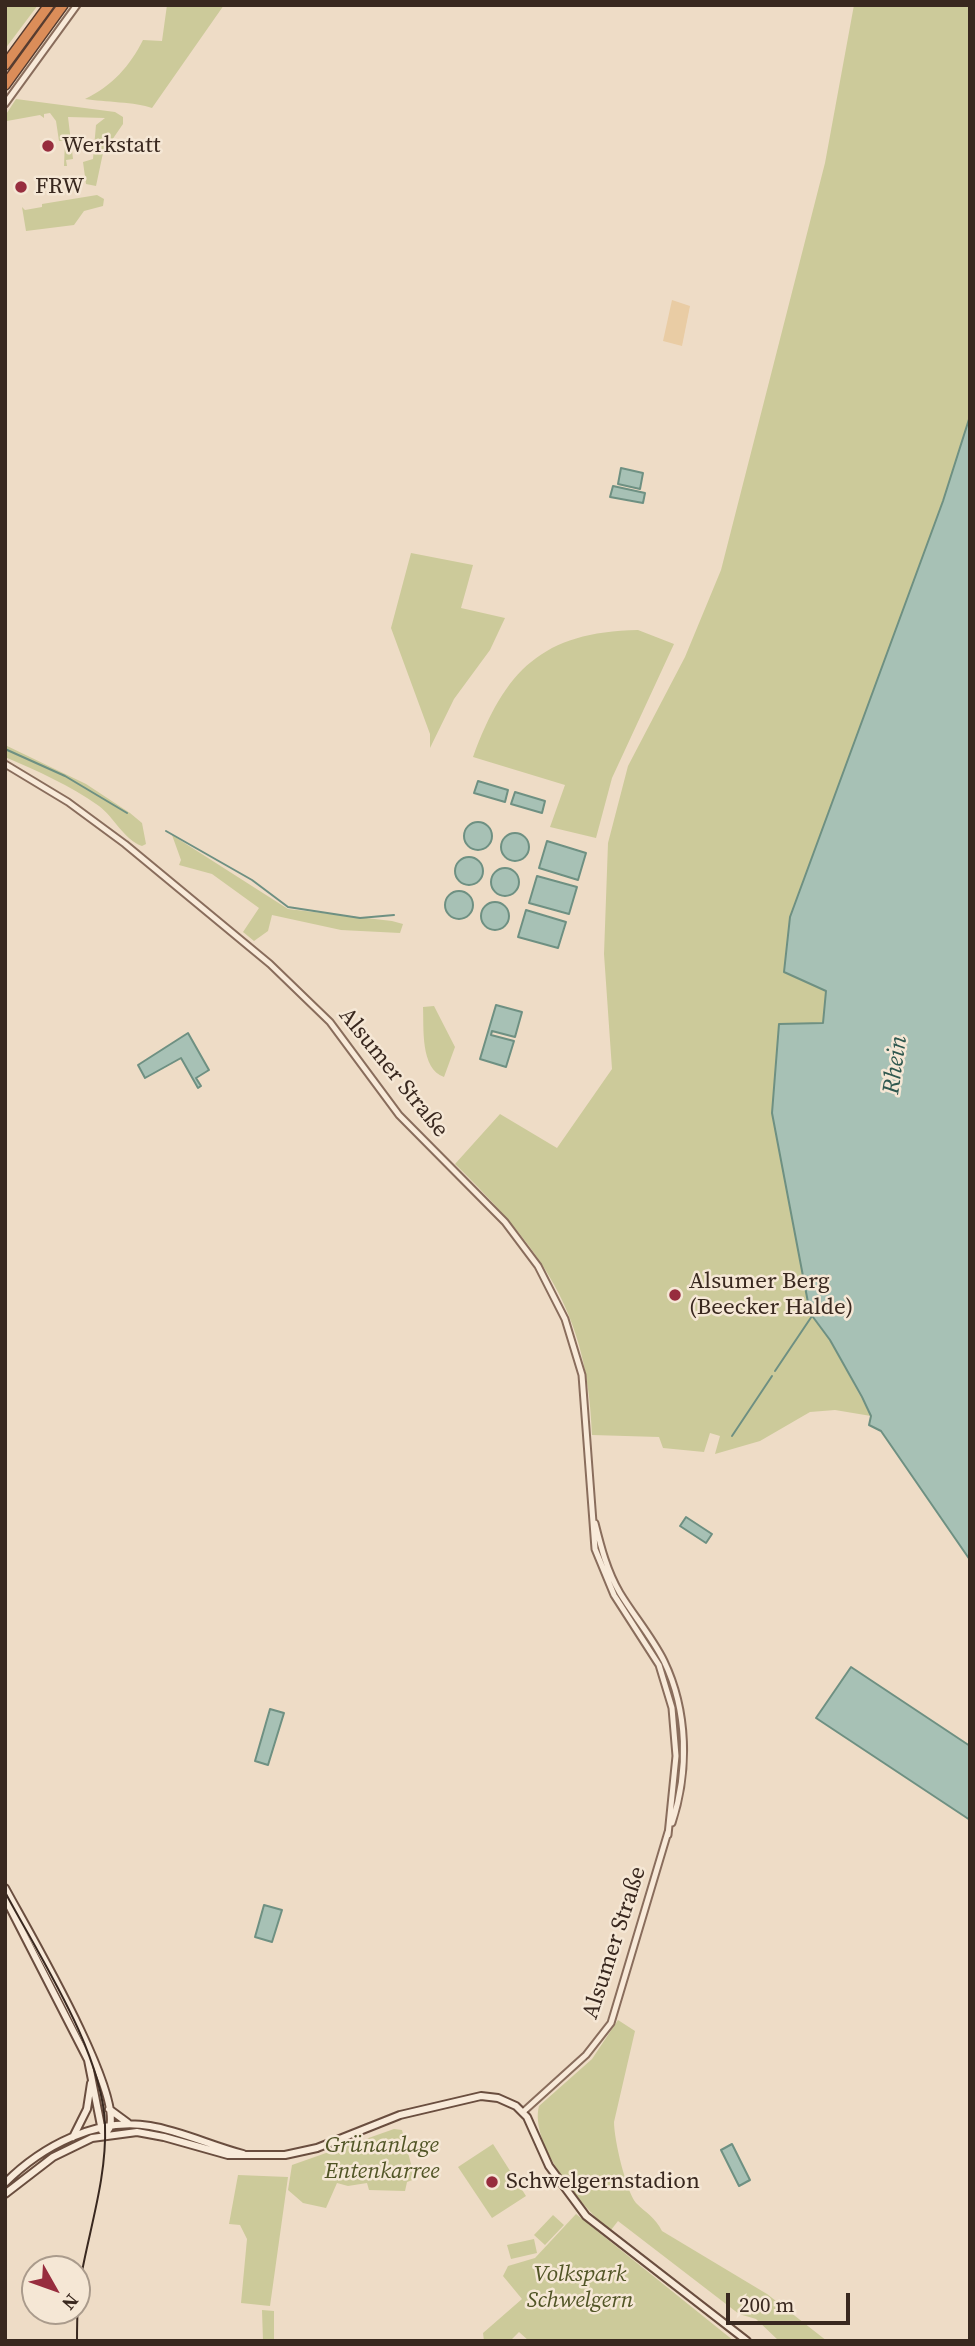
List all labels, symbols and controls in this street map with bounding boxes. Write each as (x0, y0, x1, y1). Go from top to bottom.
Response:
place label: Werkstatt (62, 132, 160, 160)
marker: Werkstatt (40, 138, 56, 154)
place label: FRW (35, 173, 84, 201)
marker: FRW (13, 179, 29, 195)
street label: Alsumer Straße (332, 1003, 454, 1143)
water label: Rhein (878, 1034, 914, 1096)
place label: Alsumer Berg (Beecker Halde) (689, 1268, 853, 1322)
marker: Alsumer Berg (Beecker Halde) (667, 1287, 683, 1303)
street label: Alsumer Straße (577, 1863, 653, 2023)
park label: Grünanlage Entenkarree (324, 2132, 440, 2186)
place label: Schwelgernstadion (506, 2168, 700, 2196)
marker: Schwelgernstadion (484, 2174, 500, 2190)
north arrow (21, 2255, 91, 2325)
park label: Volkspark Schwelgern (527, 2261, 633, 2315)
scale bar (730, 2280, 854, 2324)
text: N (56, 2289, 85, 2316)
text: 200 m (739, 2290, 794, 2319)

